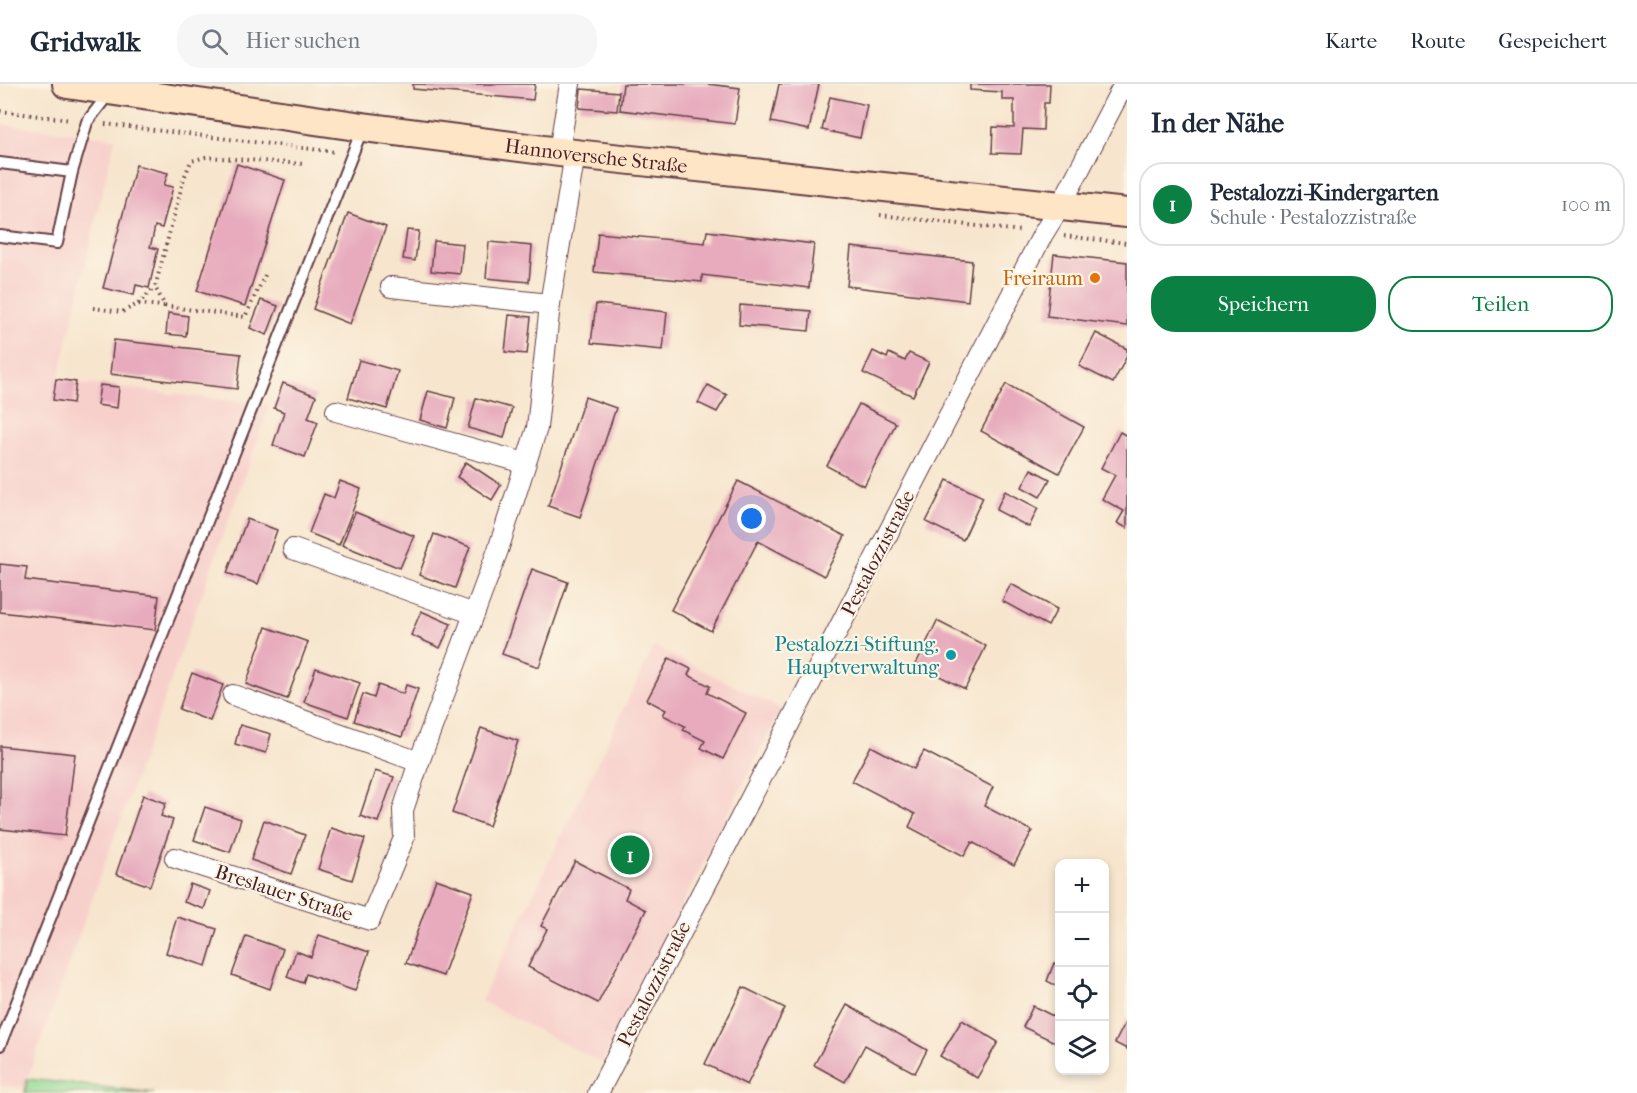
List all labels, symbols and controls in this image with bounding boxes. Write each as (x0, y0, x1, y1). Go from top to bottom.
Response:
search box (177, 14, 597, 68)
text: Gridwalk (30, 25, 141, 58)
icon: search (198, 25, 231, 58)
text: Hier suchen (246, 28, 360, 54)
text: Karte (1325, 29, 1377, 53)
text: Route (1410, 29, 1465, 53)
text: Gespeichert (1498, 29, 1607, 53)
text: In der Nähe (1151, 108, 1284, 139)
street label: Hannoversche Straße (503, 134, 689, 177)
text: Pestalozzi-Kindergarten (1210, 180, 1439, 206)
text: 1 (1169, 193, 1176, 216)
text: 100 m (1561, 193, 1611, 216)
text: Schule · Pestalozzistraße (1210, 206, 1417, 229)
place label: Freiraum (1002, 267, 1083, 290)
marker: Freiraum (1088, 271, 1102, 285)
button: Speichern (1151, 276, 1376, 332)
button: Teilen (1388, 276, 1613, 332)
street label: Pestalozzistraße (837, 486, 920, 619)
your location (737, 504, 766, 533)
place label: Pestalozzi-Stiftung, Hauptverwaltung (775, 633, 939, 679)
marker: Pestalozzi-Stiftung, Hauptverwaltung (944, 648, 958, 662)
pin: 1 (610, 832, 650, 878)
map controls (1055, 859, 1109, 1075)
button: + (1055, 859, 1109, 913)
street label: Breslauer Straße (212, 860, 356, 926)
button: − (1055, 913, 1109, 967)
street label: Pestalozzistraße (613, 917, 696, 1050)
button: locate (1055, 967, 1109, 1021)
button: layers (1055, 1021, 1109, 1075)

